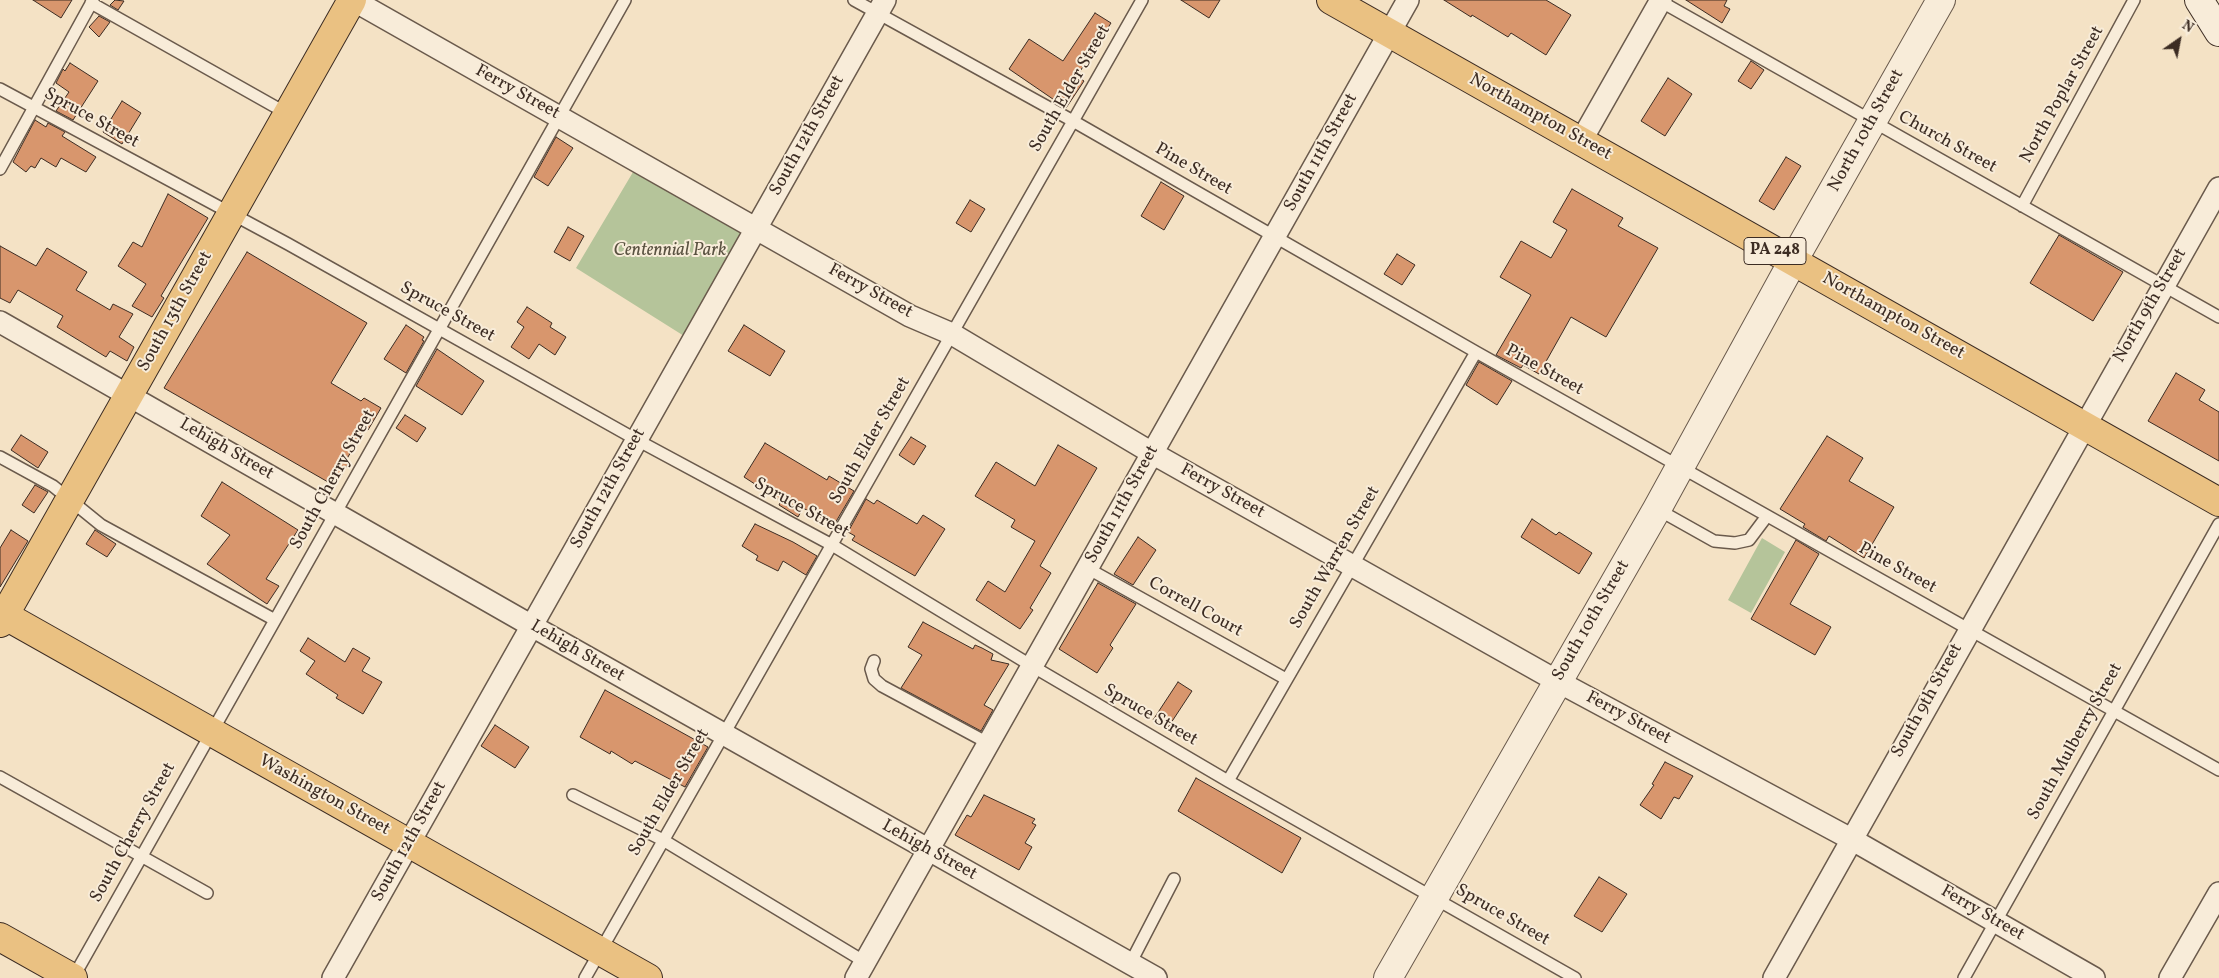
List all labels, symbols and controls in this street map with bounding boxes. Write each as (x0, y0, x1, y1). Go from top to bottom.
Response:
north arrow (2154, 15, 2204, 65)
text: N (2178, 16, 2197, 38)
street label: South Elder Street (1026, 21, 1116, 157)
street label: North Poplar Street (2016, 23, 2110, 167)
street label: Ferry Street (471, 61, 563, 125)
street label: North 10th Street (1824, 66, 1910, 196)
street label: Northampton Street (1465, 70, 1615, 166)
street label: South 12th Street (766, 72, 850, 200)
street label: Spruce Street (40, 84, 142, 154)
street label: South 11th Street (1281, 90, 1363, 216)
street label: Church Street (1894, 107, 2000, 179)
street label: Pine Street (1150, 139, 1236, 201)
road number: PA 248 (1744, 238, 1806, 264)
park label: Centennial Park (614, 241, 726, 263)
street label: North 9th Street (2110, 245, 2192, 367)
street label: South 13th Street (134, 248, 218, 376)
street label: Ferry Street (824, 260, 916, 324)
street label: Northampton Street (1818, 269, 1968, 365)
street label: Spruce Street (396, 278, 498, 348)
street label: Pine Street (1501, 341, 1587, 401)
street label: South Elder Street (826, 373, 916, 509)
street label: South Cherry Street (287, 406, 381, 554)
street label: Lehigh Street (175, 414, 277, 486)
street label: South 12th Street (567, 425, 651, 553)
street label: South 11th Street (1082, 442, 1164, 568)
street label: Ferry Street (1176, 460, 1268, 524)
street label: Spruce Street (750, 474, 852, 544)
street label: South Warren Street (1286, 483, 1386, 633)
street label: Pine Street (1854, 539, 1940, 599)
street label: South 10th Street (1549, 557, 1635, 685)
street label: Correll Court (1144, 573, 1246, 643)
street label: Lehigh Street (526, 616, 628, 688)
street label: South 9th Street (1888, 640, 1968, 762)
street label: South Mulberry Street (2024, 660, 2128, 824)
street label: Spruce Street (1099, 680, 1201, 752)
street label: Ferry Street (1582, 688, 1674, 750)
street label: South Elder Street (625, 725, 715, 861)
street label: Washington Street (255, 751, 393, 841)
street label: South Cherry Street (87, 759, 181, 907)
street label: South 12th Street (368, 778, 452, 906)
street label: Lehigh Street (878, 816, 980, 886)
street label: Spruce Street (1451, 880, 1553, 952)
street label: Ferry Street (1936, 881, 2028, 947)

